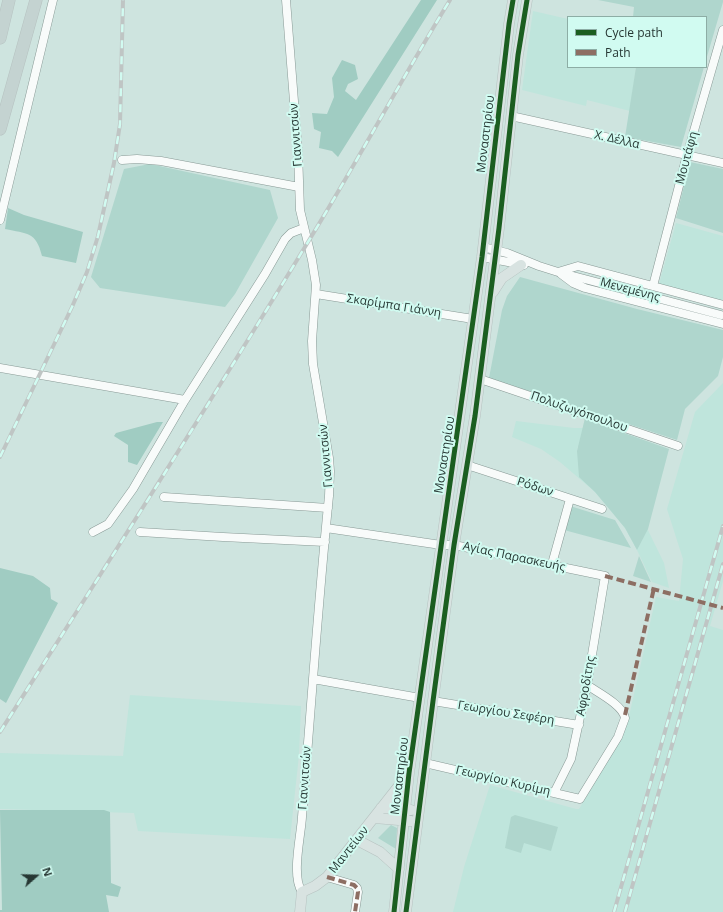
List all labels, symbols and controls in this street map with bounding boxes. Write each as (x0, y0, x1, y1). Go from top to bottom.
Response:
legend (567, 16, 707, 68)
text: Cycle path (605, 24, 663, 41)
text: Path (605, 44, 631, 61)
street label: Μοναστηρίου (474, 94, 498, 174)
street label: Γιαννιτσών (287, 103, 305, 167)
street label: Χ. Δέλλα (593, 128, 641, 152)
street label: Μουτάφη (673, 130, 701, 186)
street label: Μενεμένης (598, 275, 662, 305)
street label: Σκαρίμπα Γιάννη (346, 291, 442, 321)
street label: Πολυζωγόπουλου (529, 389, 629, 435)
street label: Μοναστηρίου (432, 415, 458, 495)
street label: Γιαννιτσών (316, 424, 336, 488)
street label: Ρόδων (515, 474, 555, 500)
street label: Αγίας Παρασκευής (461, 539, 567, 575)
street label: Αφροδίτης (574, 655, 598, 717)
street label: Γεωργίου Σεφέρη (457, 698, 555, 728)
street label: Μοναστηρίου (388, 736, 412, 816)
street label: Γιαννιτσών (296, 746, 314, 810)
street label: Γεωργίου Κυρίμη (454, 763, 552, 799)
street label: Μαντείων (326, 824, 372, 876)
north arrow (16, 856, 56, 896)
text: N (39, 865, 56, 878)

